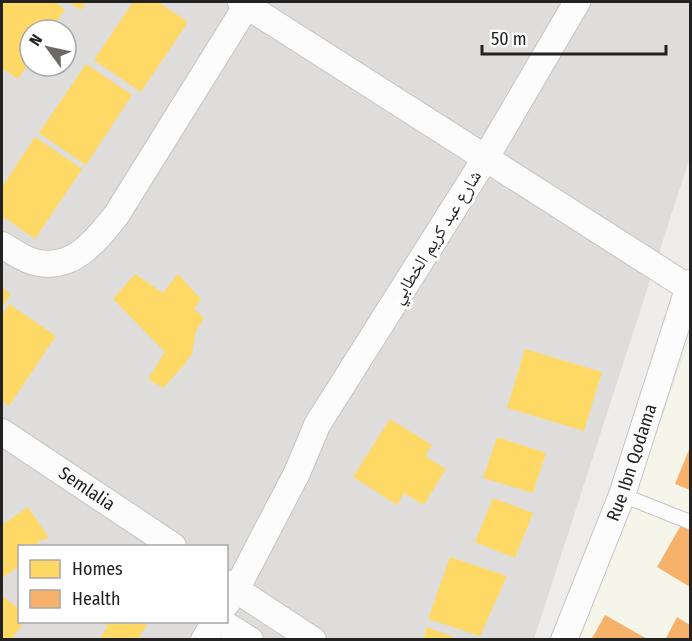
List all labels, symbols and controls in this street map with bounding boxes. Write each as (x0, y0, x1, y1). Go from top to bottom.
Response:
north arrow (18, 18, 78, 78)
scale bar (482, 18, 666, 56)
text: 50 m (491, 28, 527, 50)
text: N (25, 31, 46, 49)
street label: شارع عبد كريم الخطابي (386, 166, 489, 310)
street label: Rue Ibn Qodama (602, 401, 662, 524)
street label: Semlalia (54, 462, 119, 515)
legend (18, 545, 228, 623)
text: Homes (72, 558, 123, 580)
text: Health (72, 588, 120, 610)

